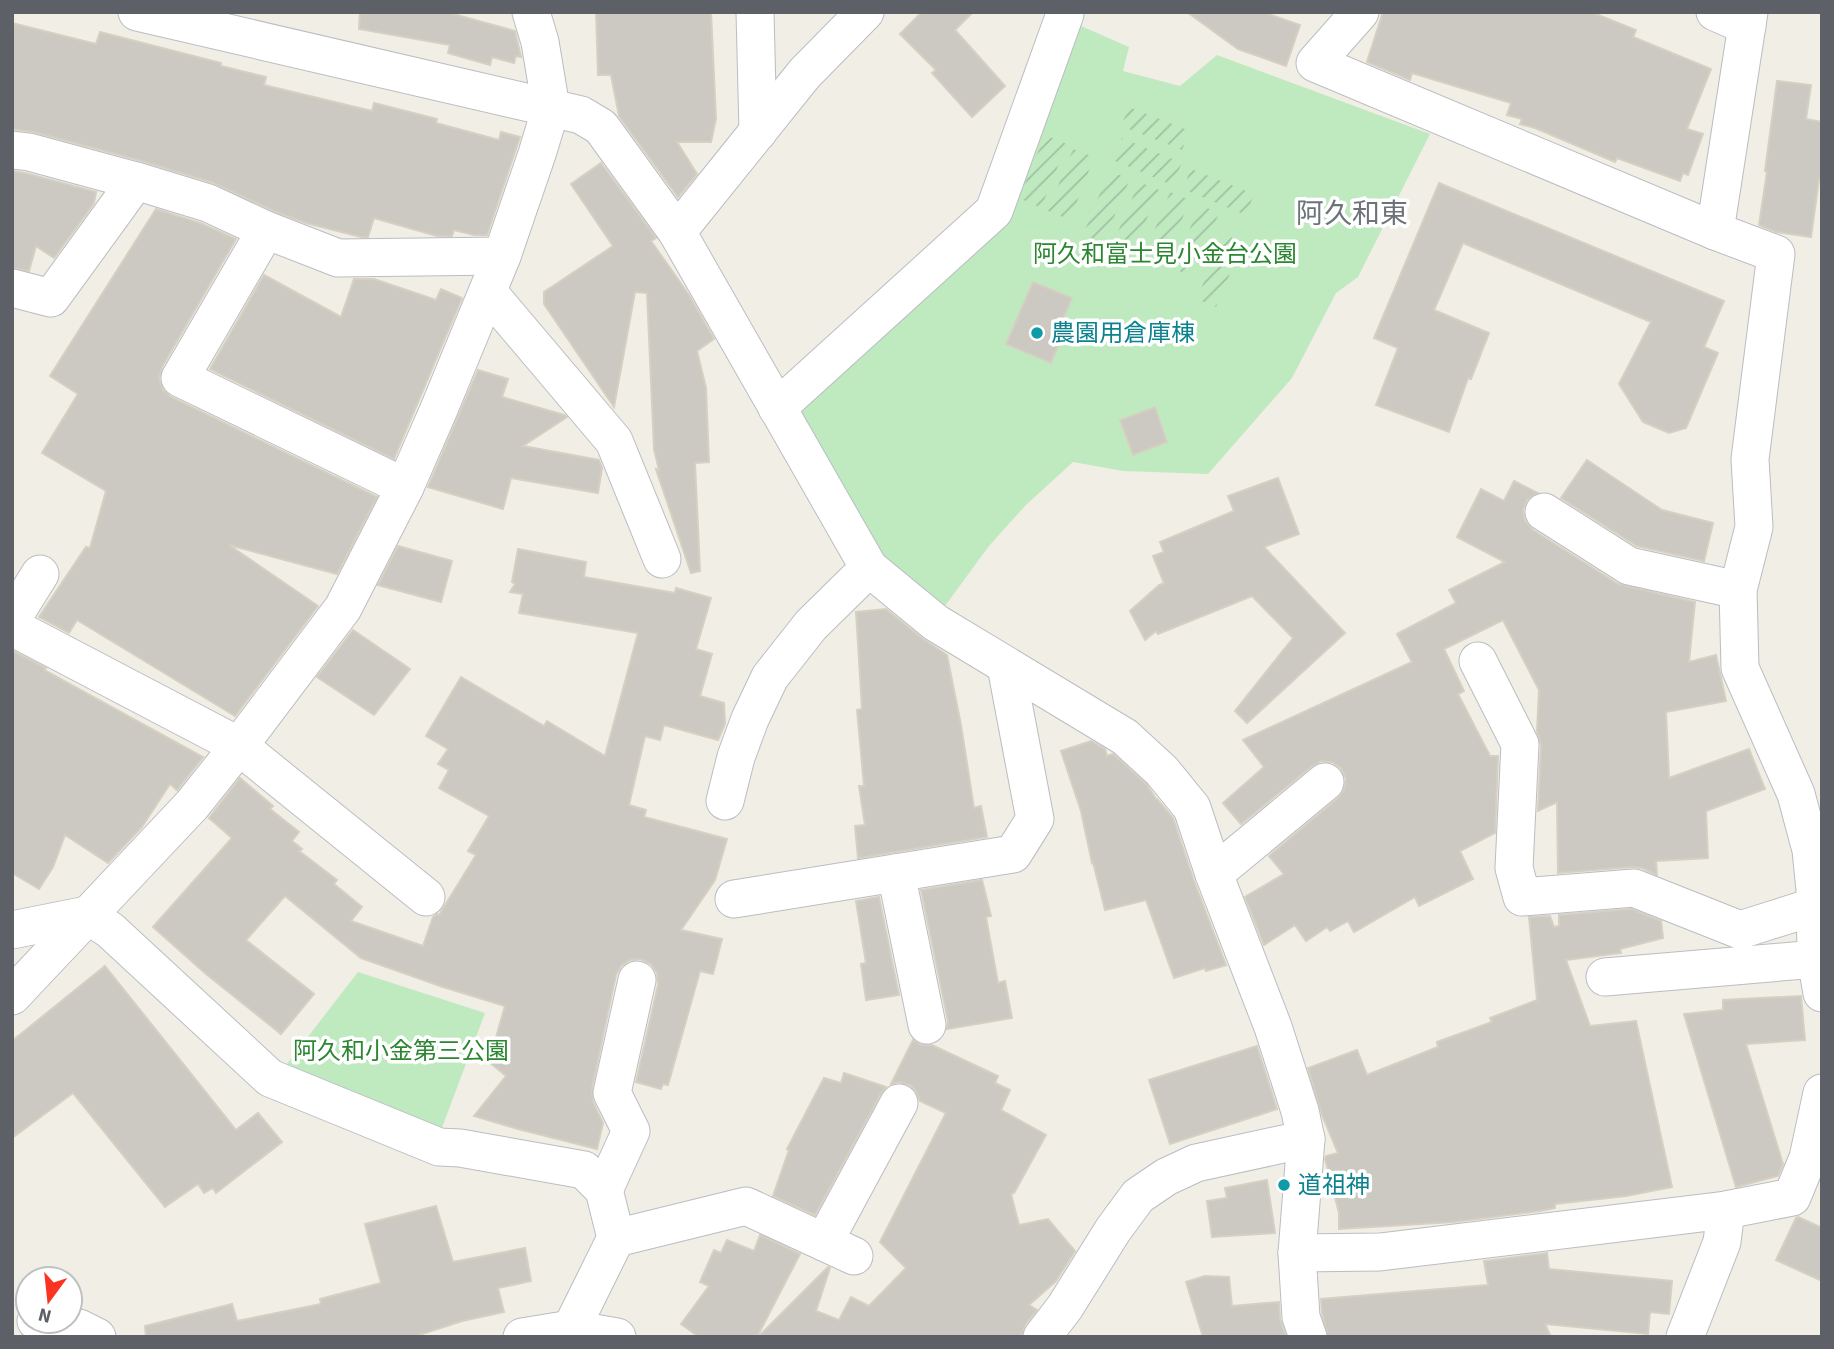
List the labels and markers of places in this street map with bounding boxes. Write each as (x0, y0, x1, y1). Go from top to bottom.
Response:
place label: 農園用倉庫棟 (1051, 316, 1195, 351)
marker: 農園用倉庫棟 (1029, 325, 1045, 341)
place label: 道祖神 (1298, 1168, 1370, 1203)
marker: 道祖神 (1276, 1177, 1292, 1193)

